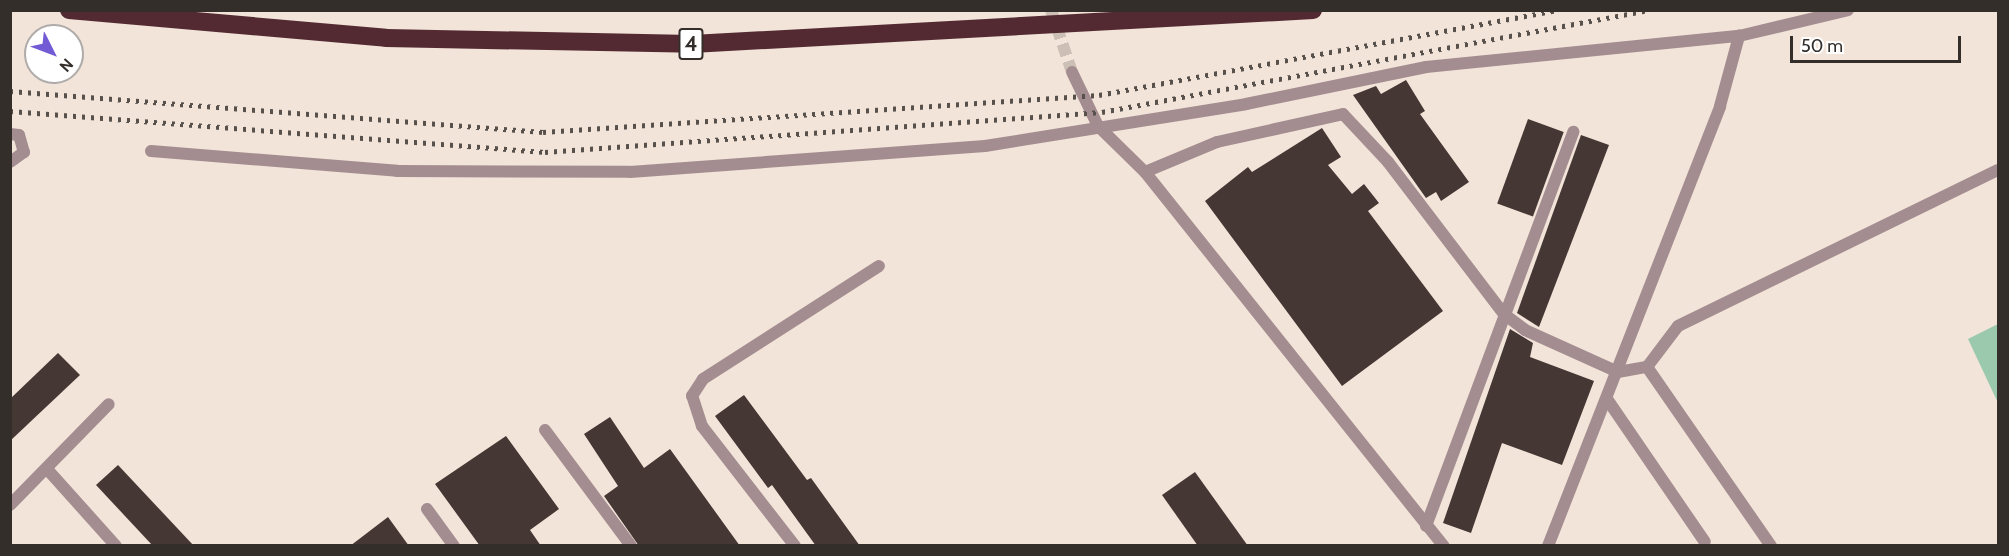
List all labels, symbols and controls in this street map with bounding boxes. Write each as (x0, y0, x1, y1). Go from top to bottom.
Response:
north arrow (24, 24, 84, 84)
scale bar (1793, 24, 1964, 62)
road number: 4 (678, 26, 704, 62)
text: 50 m (1801, 35, 1843, 57)
text: N (55, 54, 77, 76)

